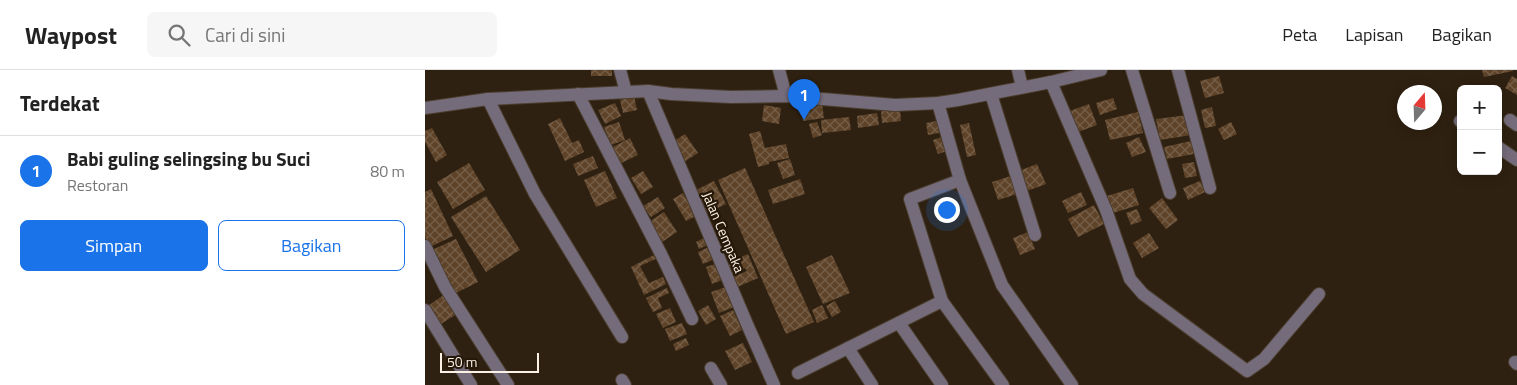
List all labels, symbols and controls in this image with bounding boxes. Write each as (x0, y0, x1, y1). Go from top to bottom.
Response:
search box (147, 12, 497, 57)
text: Waypost (25, 17, 117, 53)
text: Cari di sini (205, 20, 285, 49)
icon: search (165, 21, 193, 49)
text: Peta (1282, 21, 1317, 48)
text: Lapisan (1345, 21, 1403, 48)
text: Bagikan (1431, 21, 1492, 48)
pin: 1 (788, 79, 820, 120)
north arrow (1397, 85, 1442, 130)
map controls (1457, 85, 1502, 175)
button: + (1457, 85, 1502, 130)
text: Terdekat (20, 87, 100, 119)
button: − (1457, 130, 1502, 175)
text: Babi guling selingsing bu Suci (67, 144, 311, 173)
text: 1 (32, 159, 40, 183)
text: 80 m (370, 159, 405, 183)
text: Restoran (67, 173, 128, 197)
street label: Jalan Cempaka (697, 188, 751, 276)
your location (934, 197, 960, 223)
button: Simpan (20, 220, 208, 271)
button: Bagikan (218, 220, 405, 271)
scale bar (440, 350, 539, 373)
text: 50 m (447, 351, 477, 372)

